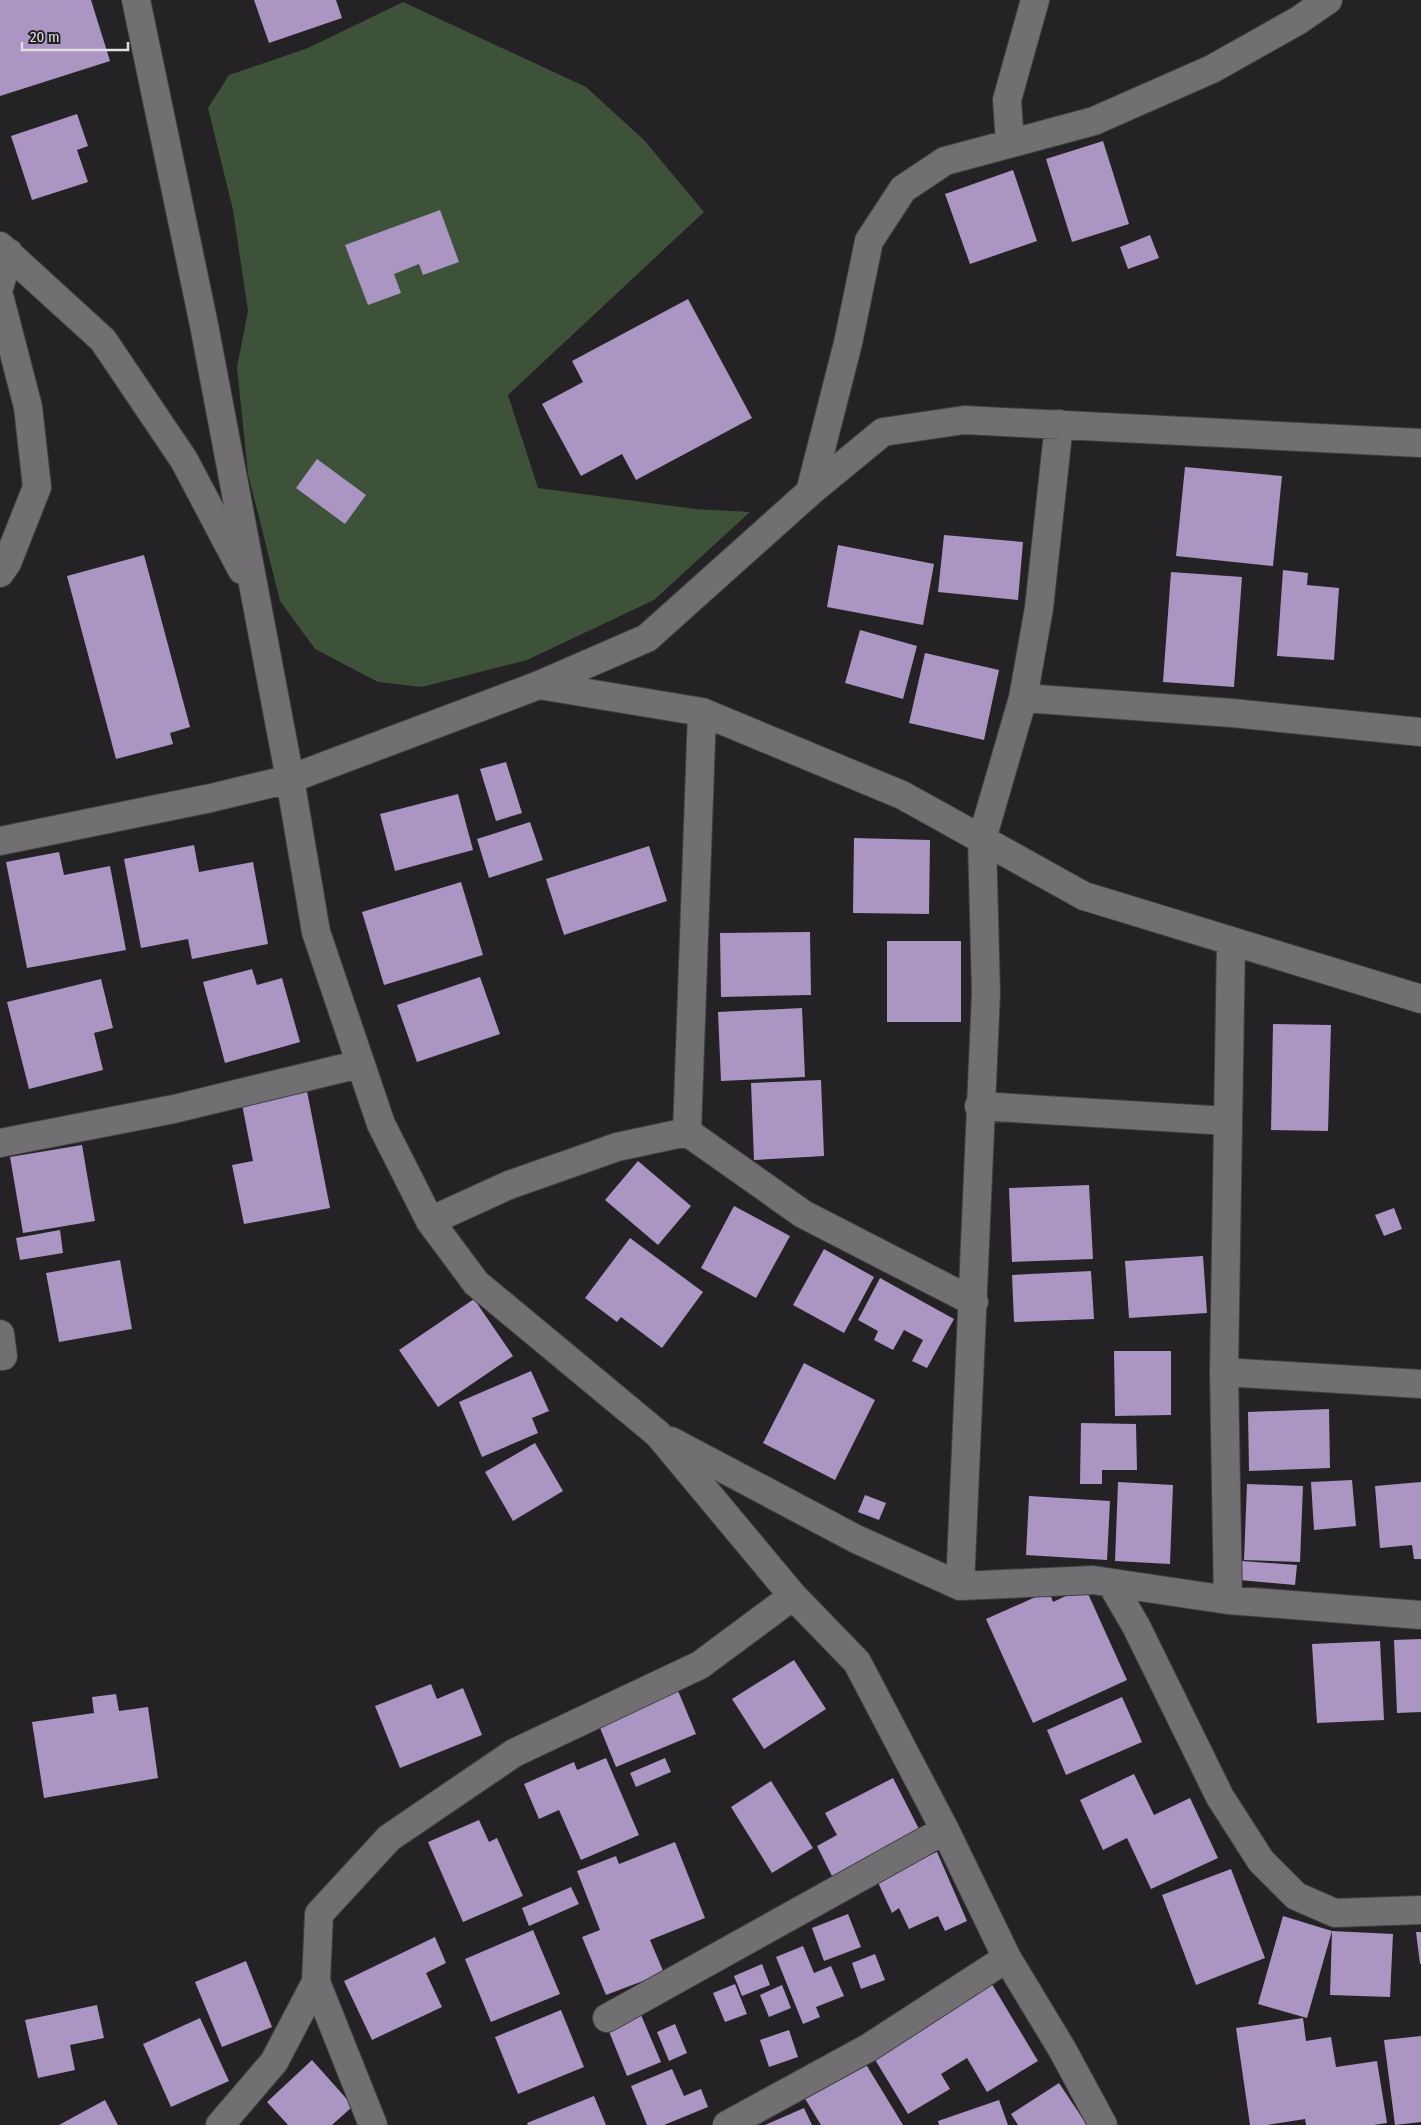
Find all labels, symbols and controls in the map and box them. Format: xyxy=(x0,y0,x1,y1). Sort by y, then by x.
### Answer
scale bar xyxy=(22,20,129,52)
text: 20 m xyxy=(30,28,60,46)

